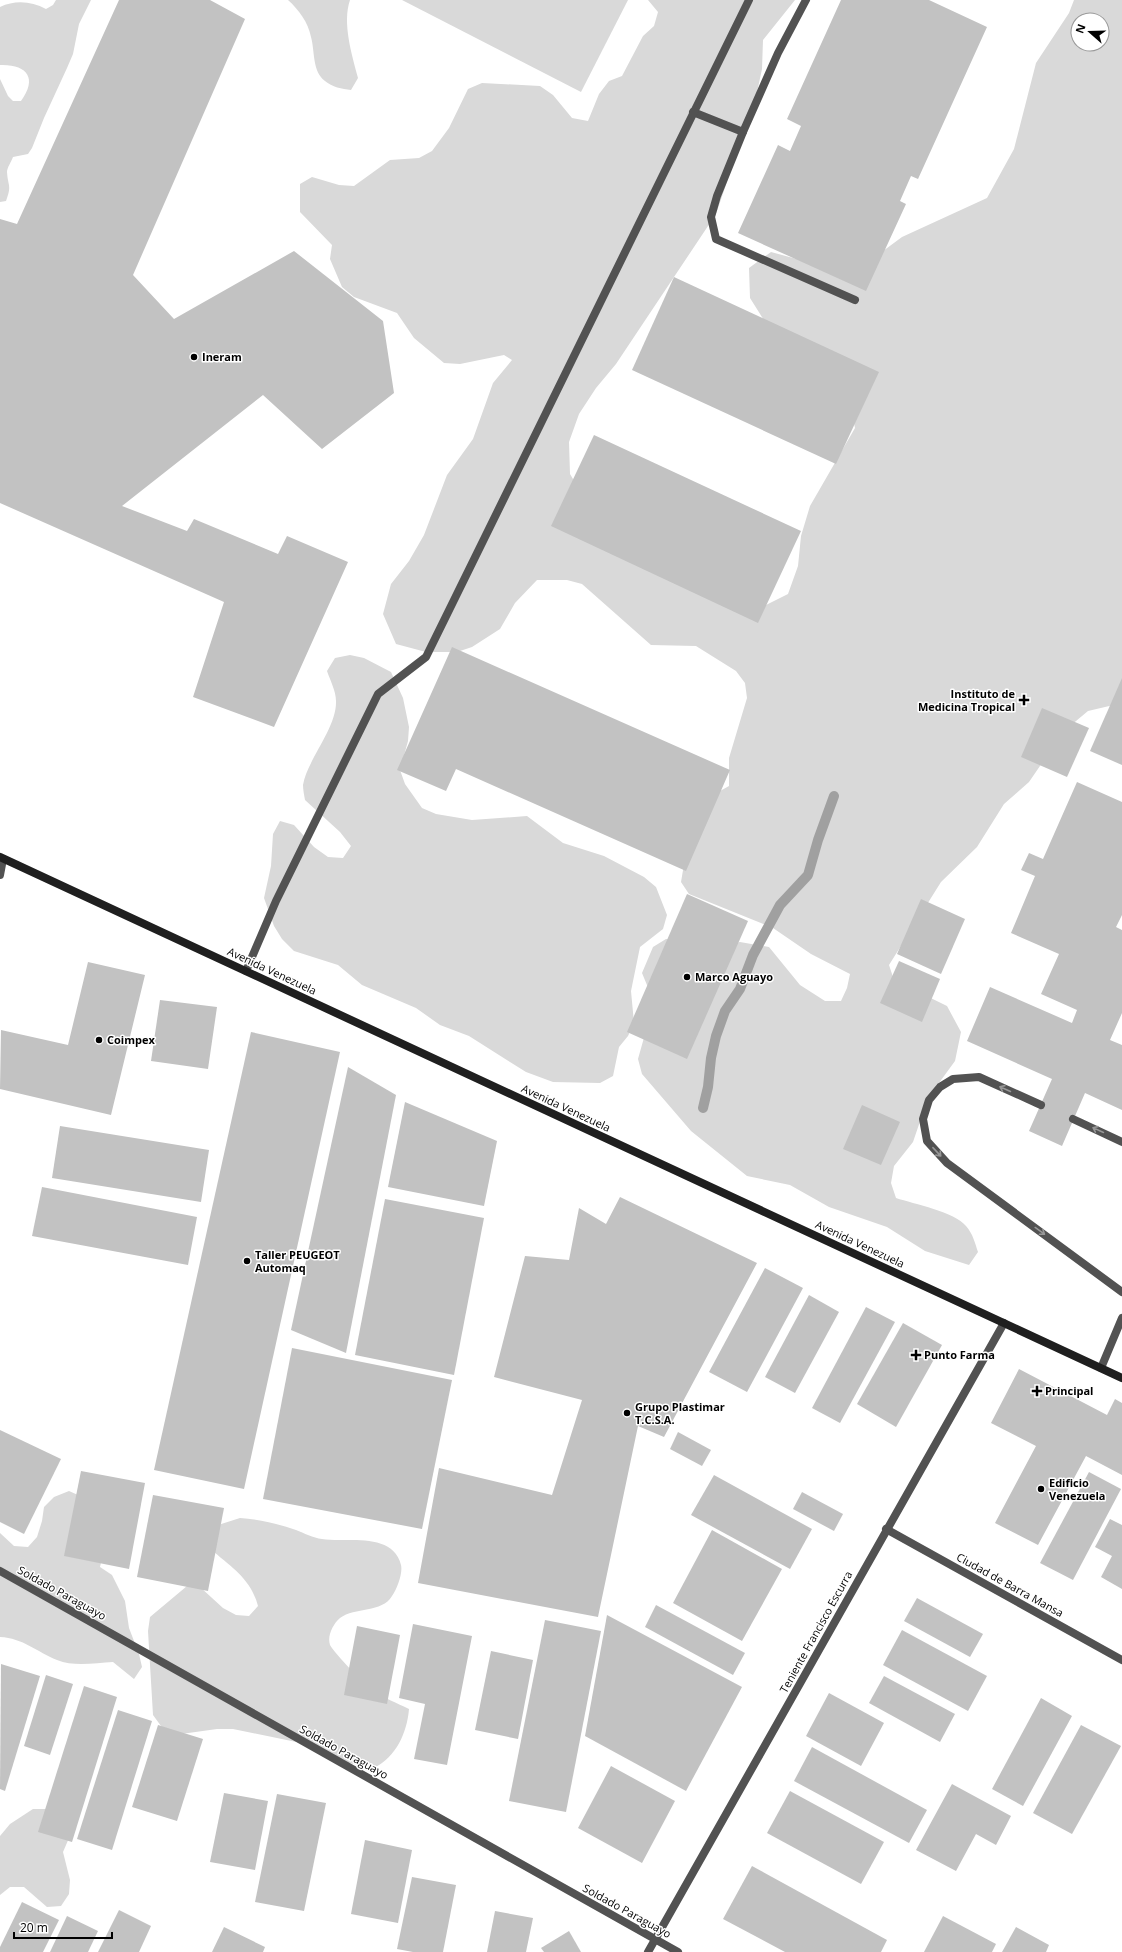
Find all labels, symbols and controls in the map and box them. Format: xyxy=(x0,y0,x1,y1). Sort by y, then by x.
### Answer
north arrow xyxy=(1070,12,1110,52)
text: N xyxy=(1072,22,1089,35)
place label: Ineram xyxy=(202,349,242,364)
marker: Ineram xyxy=(189,352,199,362)
place label: Instituto de Medicina Tropical xyxy=(918,686,1015,714)
marker: Instituto de Medicina Tropical xyxy=(1018,694,1030,706)
street label: Avenida Venezuela xyxy=(225,943,319,998)
place label: Marco Aguayo xyxy=(695,969,773,984)
marker: Marco Aguayo xyxy=(682,972,692,982)
place label: Coimpex xyxy=(107,1032,155,1047)
marker: Coimpex xyxy=(94,1035,104,1045)
street label: Avenida Venezuela xyxy=(519,1080,613,1135)
one-way arrow xyxy=(1000,1085,1012,1092)
one-way arrow xyxy=(1092,1126,1104,1133)
one-way arrow xyxy=(932,1146,941,1156)
street label: Avenida Venezuela xyxy=(813,1216,907,1271)
one-way arrow xyxy=(1034,1227,1045,1235)
place label: Taller PEUGEOT Automaq xyxy=(255,1247,340,1275)
marker: Taller PEUGEOT Automaq xyxy=(242,1256,252,1266)
place label: Punto Farma xyxy=(924,1347,995,1362)
marker: Punto Farma xyxy=(911,1350,921,1360)
place label: Principal xyxy=(1045,1383,1093,1398)
marker: Principal xyxy=(1032,1386,1042,1396)
place label: Grupo Plastimar T.C.S.A. xyxy=(635,1399,725,1427)
marker: Grupo Plastimar T.C.S.A. xyxy=(622,1408,632,1418)
place label: Edificio Venezuela xyxy=(1049,1475,1105,1503)
marker: Edificio Venezuela xyxy=(1036,1484,1046,1494)
street label: Ciudad de Barra Mansa xyxy=(954,1549,1066,1620)
street label: Soldado Paraguayo xyxy=(15,1562,109,1623)
street label: Teniente Francisco Escurra xyxy=(776,1568,855,1695)
street label: Soldado Paraguayo xyxy=(297,1721,391,1782)
street label: Soldado Paraguayo xyxy=(580,1880,674,1941)
scale bar xyxy=(14,1914,112,1940)
text: 20 m xyxy=(20,1919,48,1936)

